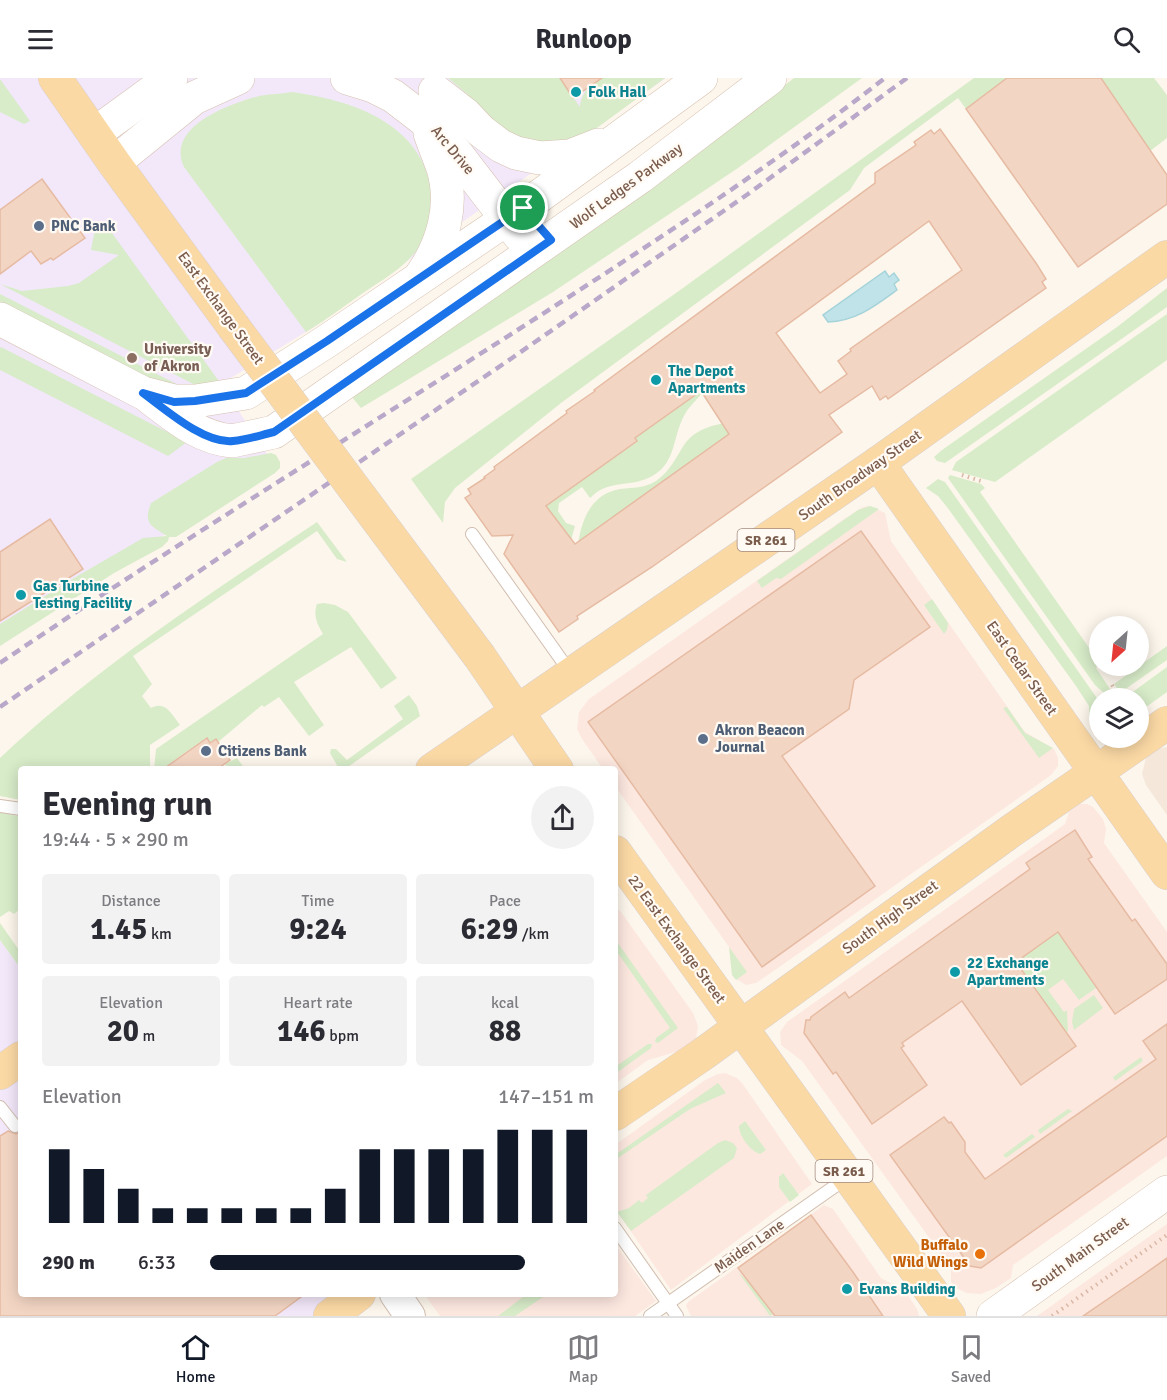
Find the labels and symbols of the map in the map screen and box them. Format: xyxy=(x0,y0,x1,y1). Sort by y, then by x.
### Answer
place label: Folk Hall xyxy=(588,83,647,101)
marker: Folk Hall xyxy=(569,85,583,99)
street label: Arc Drive xyxy=(427,122,479,178)
street label: Wolf Ledges Parkway xyxy=(566,139,686,233)
pin xyxy=(497,182,548,233)
place label: PNC Bank xyxy=(51,217,116,235)
marker: PNC Bank xyxy=(32,219,46,233)
street label: East Exchange Street xyxy=(174,248,268,368)
place label: University of Akron xyxy=(144,340,212,375)
marker: University of Akron xyxy=(125,351,139,365)
place label: The Depot Apartments xyxy=(668,362,746,397)
marker: The Depot Apartments xyxy=(649,373,663,387)
street label: South Broadway Street xyxy=(795,426,925,524)
road number: SR 261 xyxy=(738,529,795,551)
place label: Gas Turbine Testing Facility xyxy=(33,577,133,612)
marker: Gas Turbine Testing Facility xyxy=(14,588,28,602)
north arrow xyxy=(1089,616,1149,676)
street label: East Cedar Street xyxy=(983,617,1061,719)
place label: Akron Beacon Journal xyxy=(715,721,805,756)
marker: Akron Beacon Journal xyxy=(696,732,710,746)
place label: Citizens Bank xyxy=(218,742,307,760)
marker: Citizens Bank xyxy=(199,744,213,758)
street label: 22 East Exchange Street xyxy=(624,871,730,1007)
street label: South High Street xyxy=(839,876,941,958)
place label: 22 Exchange Apartments xyxy=(967,954,1049,989)
marker: 22 Exchange Apartments xyxy=(948,965,962,979)
road number: SR 261 xyxy=(816,1160,872,1182)
street label: South Main Street xyxy=(1028,1213,1132,1295)
street label: Maiden Lane xyxy=(710,1215,788,1277)
place label: Buffalo Wild Wings xyxy=(893,1236,968,1271)
marker: Buffalo Wild Wings xyxy=(973,1247,987,1261)
place label: Evans Building xyxy=(859,1280,956,1298)
marker: Evans Building xyxy=(840,1282,854,1296)

